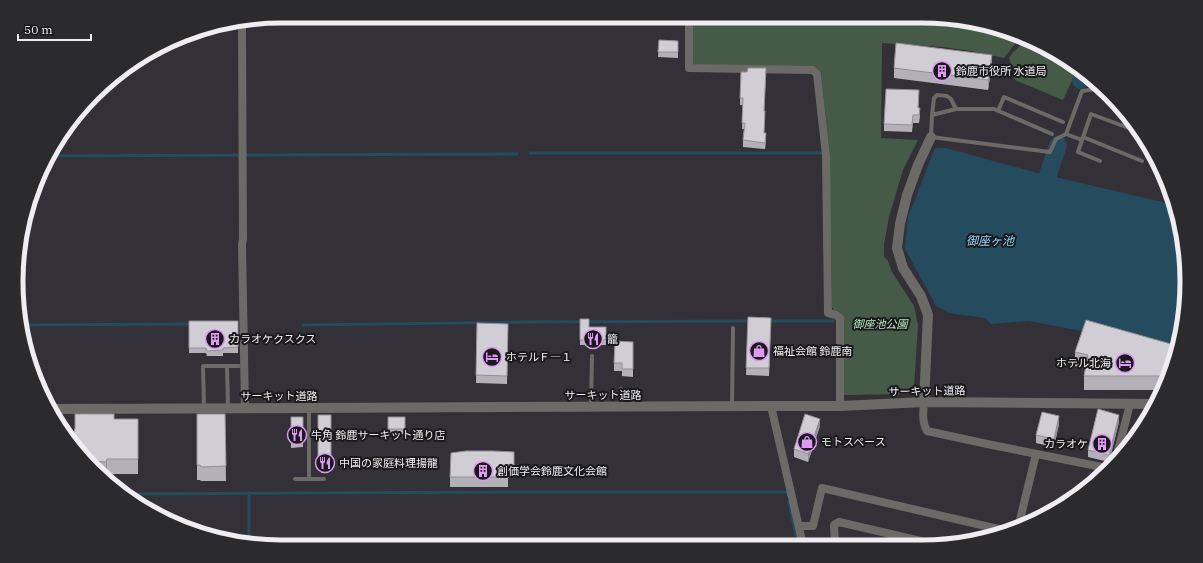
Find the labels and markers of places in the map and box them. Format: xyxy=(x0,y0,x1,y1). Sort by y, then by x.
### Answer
building icon: 鈴鹿市役所 水道局 xyxy=(931,60,953,82)
place label: 鈴鹿市役所 水道局 xyxy=(956,64,1047,78)
building icon: カラオケクスクス xyxy=(204,328,226,350)
restaurant icon: 籠 xyxy=(582,328,604,350)
place label: カラオケクスクス xyxy=(229,332,316,346)
place label: 籠 xyxy=(607,332,618,346)
shop icon: 福祉会館 鈴鹿南 xyxy=(748,340,770,362)
place label: 福祉会館 鈴鹿南 xyxy=(773,344,853,358)
hotel icon: ホテルＦ―１ xyxy=(481,346,503,368)
place label: ホテルＦ―１ xyxy=(506,350,572,364)
hotel icon: ホテル北海 xyxy=(1114,352,1136,374)
place label: ホテル北海 xyxy=(1056,356,1111,370)
restaurant icon: 牛角 鈴鹿サーキット通り店 xyxy=(286,424,308,446)
place label: 牛角 鈴鹿サーキット通り店 xyxy=(311,428,446,442)
shop icon: モトスペース xyxy=(796,431,818,453)
building icon: カラオケ xyxy=(1091,433,1113,455)
place label: モトスペース xyxy=(821,435,886,449)
place label: カラオケ xyxy=(1044,437,1088,451)
restaurant icon: 中国の家庭料理揚龍 xyxy=(314,452,336,474)
place label: 中国の家庭料理揚龍 xyxy=(339,456,438,470)
building icon: 創価学会鈴鹿文化会館 xyxy=(472,460,494,482)
place label: 創価学会鈴鹿文化会館 xyxy=(497,464,607,478)

